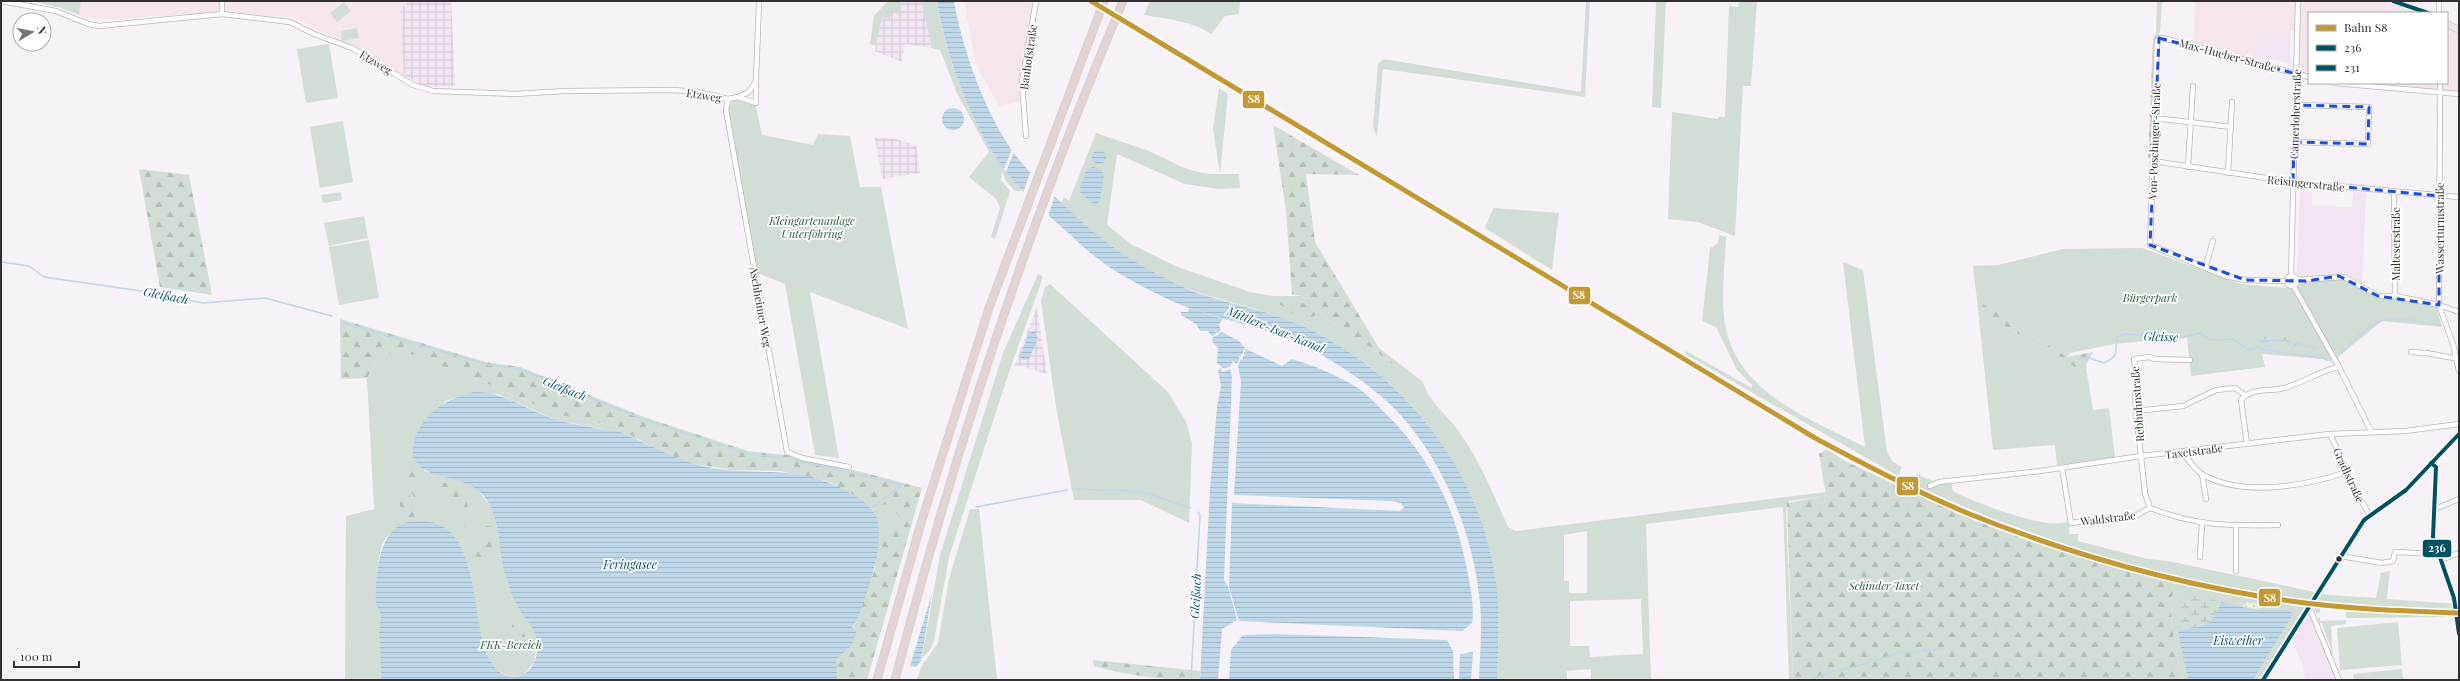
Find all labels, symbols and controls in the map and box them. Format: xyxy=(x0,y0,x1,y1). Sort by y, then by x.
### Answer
north arrow xyxy=(12,12,52,52)
legend xyxy=(2308,12,2448,84)
text: Bahn S8 xyxy=(2344,19,2387,35)
street label: Bauhofstraße xyxy=(1016,23,1040,91)
text: N xyxy=(34,25,50,35)
street label: Max-Hueber-Straße xyxy=(2178,35,2279,75)
text: 236 xyxy=(2344,39,2361,55)
street label: Etzweg xyxy=(357,46,395,78)
text: 231 xyxy=(2344,59,2360,75)
street label: Camerloherstraße xyxy=(2286,68,2304,159)
street label: Von-Poschinger-Straße xyxy=(2144,82,2164,200)
street label: Etzweg xyxy=(685,85,723,105)
line badge: S8 xyxy=(1242,90,1265,109)
text: S8 xyxy=(1248,91,1260,106)
street label: Reisingerstraße xyxy=(2266,171,2346,195)
street label: Wasserturmstraße xyxy=(2432,182,2447,275)
street label: Malteserstraße xyxy=(2388,206,2403,281)
park label: Kleingartenanlage Unterföhring xyxy=(768,213,855,241)
street label: Aschheimer Weg xyxy=(746,264,776,349)
water label: Gleißach xyxy=(142,283,190,307)
line badge: S8 xyxy=(1568,286,1591,305)
text: S8 xyxy=(1573,287,1585,302)
park label: Bürgerpark xyxy=(2122,290,2178,305)
water label: Mittlere-Isar-Kanal xyxy=(1224,302,1327,356)
water label: Gleisse xyxy=(2143,327,2179,345)
street label: Rebhuhnstraße xyxy=(2127,365,2147,442)
water label: Gleißach xyxy=(541,372,589,404)
street label: Taxetstraße xyxy=(2164,440,2224,462)
street label: Gradlstraße xyxy=(2330,445,2368,505)
line badge: S8 xyxy=(1896,476,1919,496)
text: S8 xyxy=(1902,478,1914,493)
street label: Waldstraße xyxy=(2079,507,2137,529)
line badge: 236 xyxy=(2422,539,2452,558)
text: 236 xyxy=(2428,540,2446,555)
unlabelled marker xyxy=(2334,554,2344,564)
water label: Feringasee xyxy=(602,556,657,572)
water label: Gleißach xyxy=(1186,573,1204,619)
park label: Schinder Taxet xyxy=(1848,578,1921,593)
line badge: S8 xyxy=(2258,588,2281,607)
text: S8 xyxy=(2264,590,2276,605)
water label: Eisweiher xyxy=(2212,632,2264,648)
park label: FKK-Bereich xyxy=(479,637,542,652)
scale bar xyxy=(14,643,79,669)
text: 100 m xyxy=(20,648,53,664)

